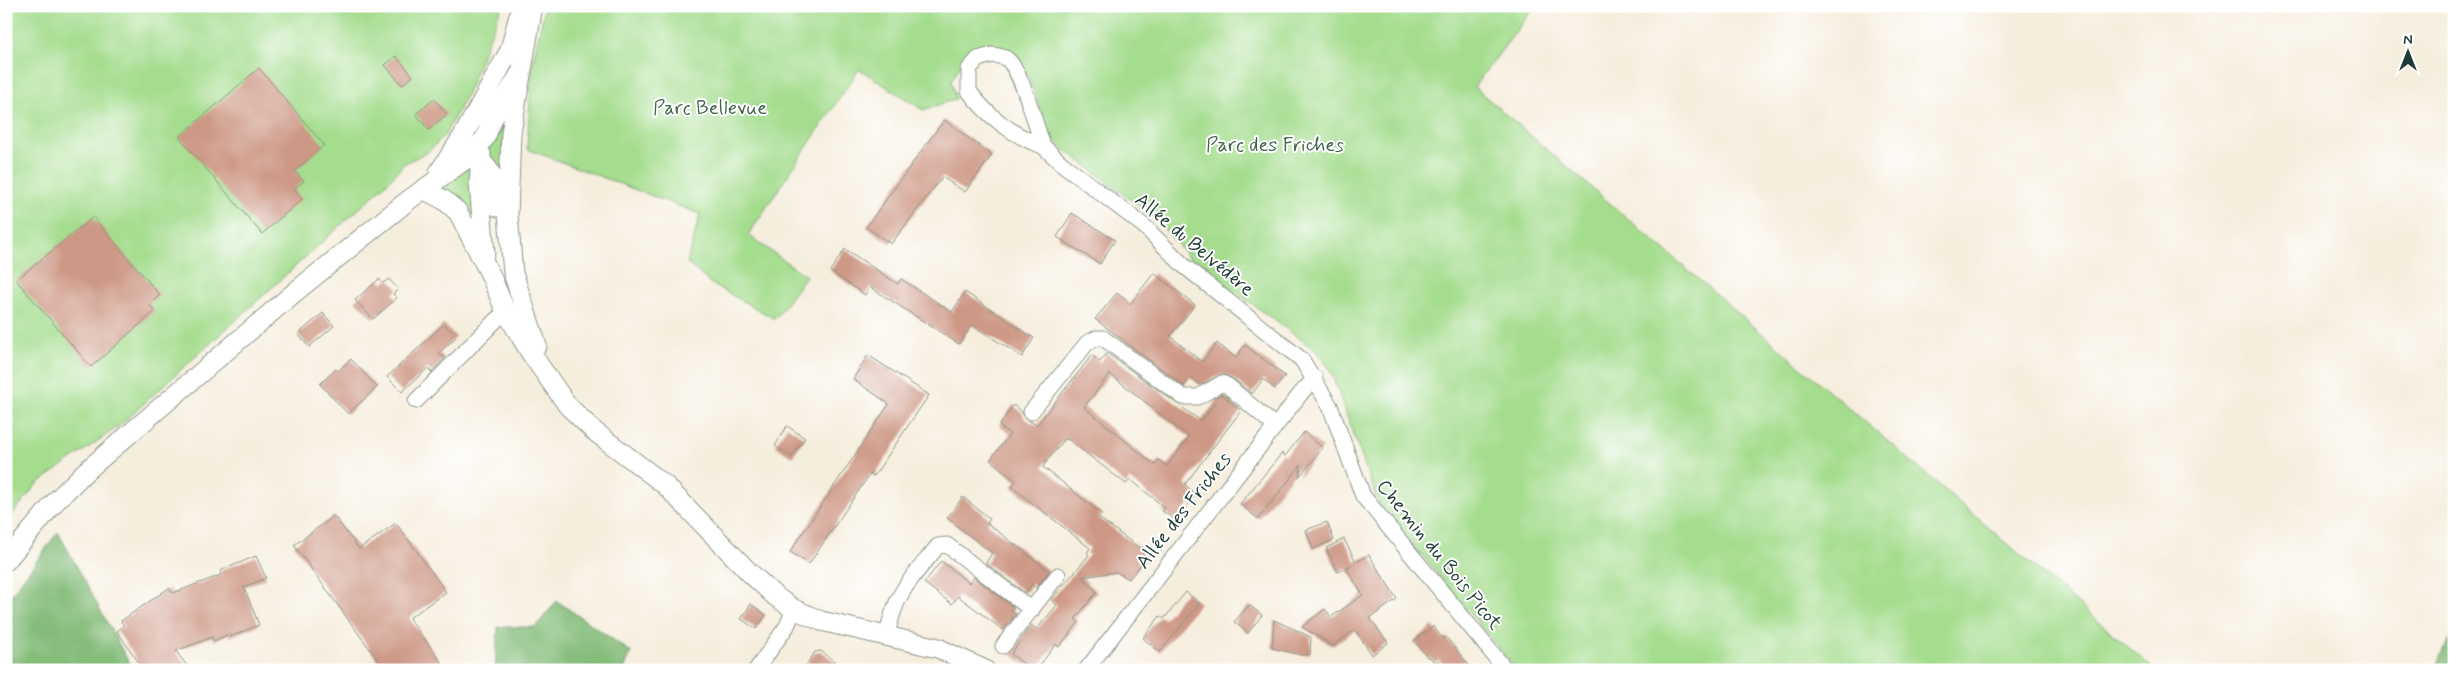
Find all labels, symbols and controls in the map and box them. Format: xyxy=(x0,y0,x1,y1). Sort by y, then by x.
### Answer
north arrow xyxy=(2382,28,2432,78)
text: N xyxy=(2403,31,2413,49)
park label: Parc Bellevue xyxy=(653,95,767,122)
park label: Parc des Friches xyxy=(1206,132,1344,159)
street label: Allée du Belvédère xyxy=(1129,187,1260,303)
street label: Allée des Friches xyxy=(1130,447,1238,575)
street label: Chemin du Bois Picot xyxy=(1370,474,1508,636)

